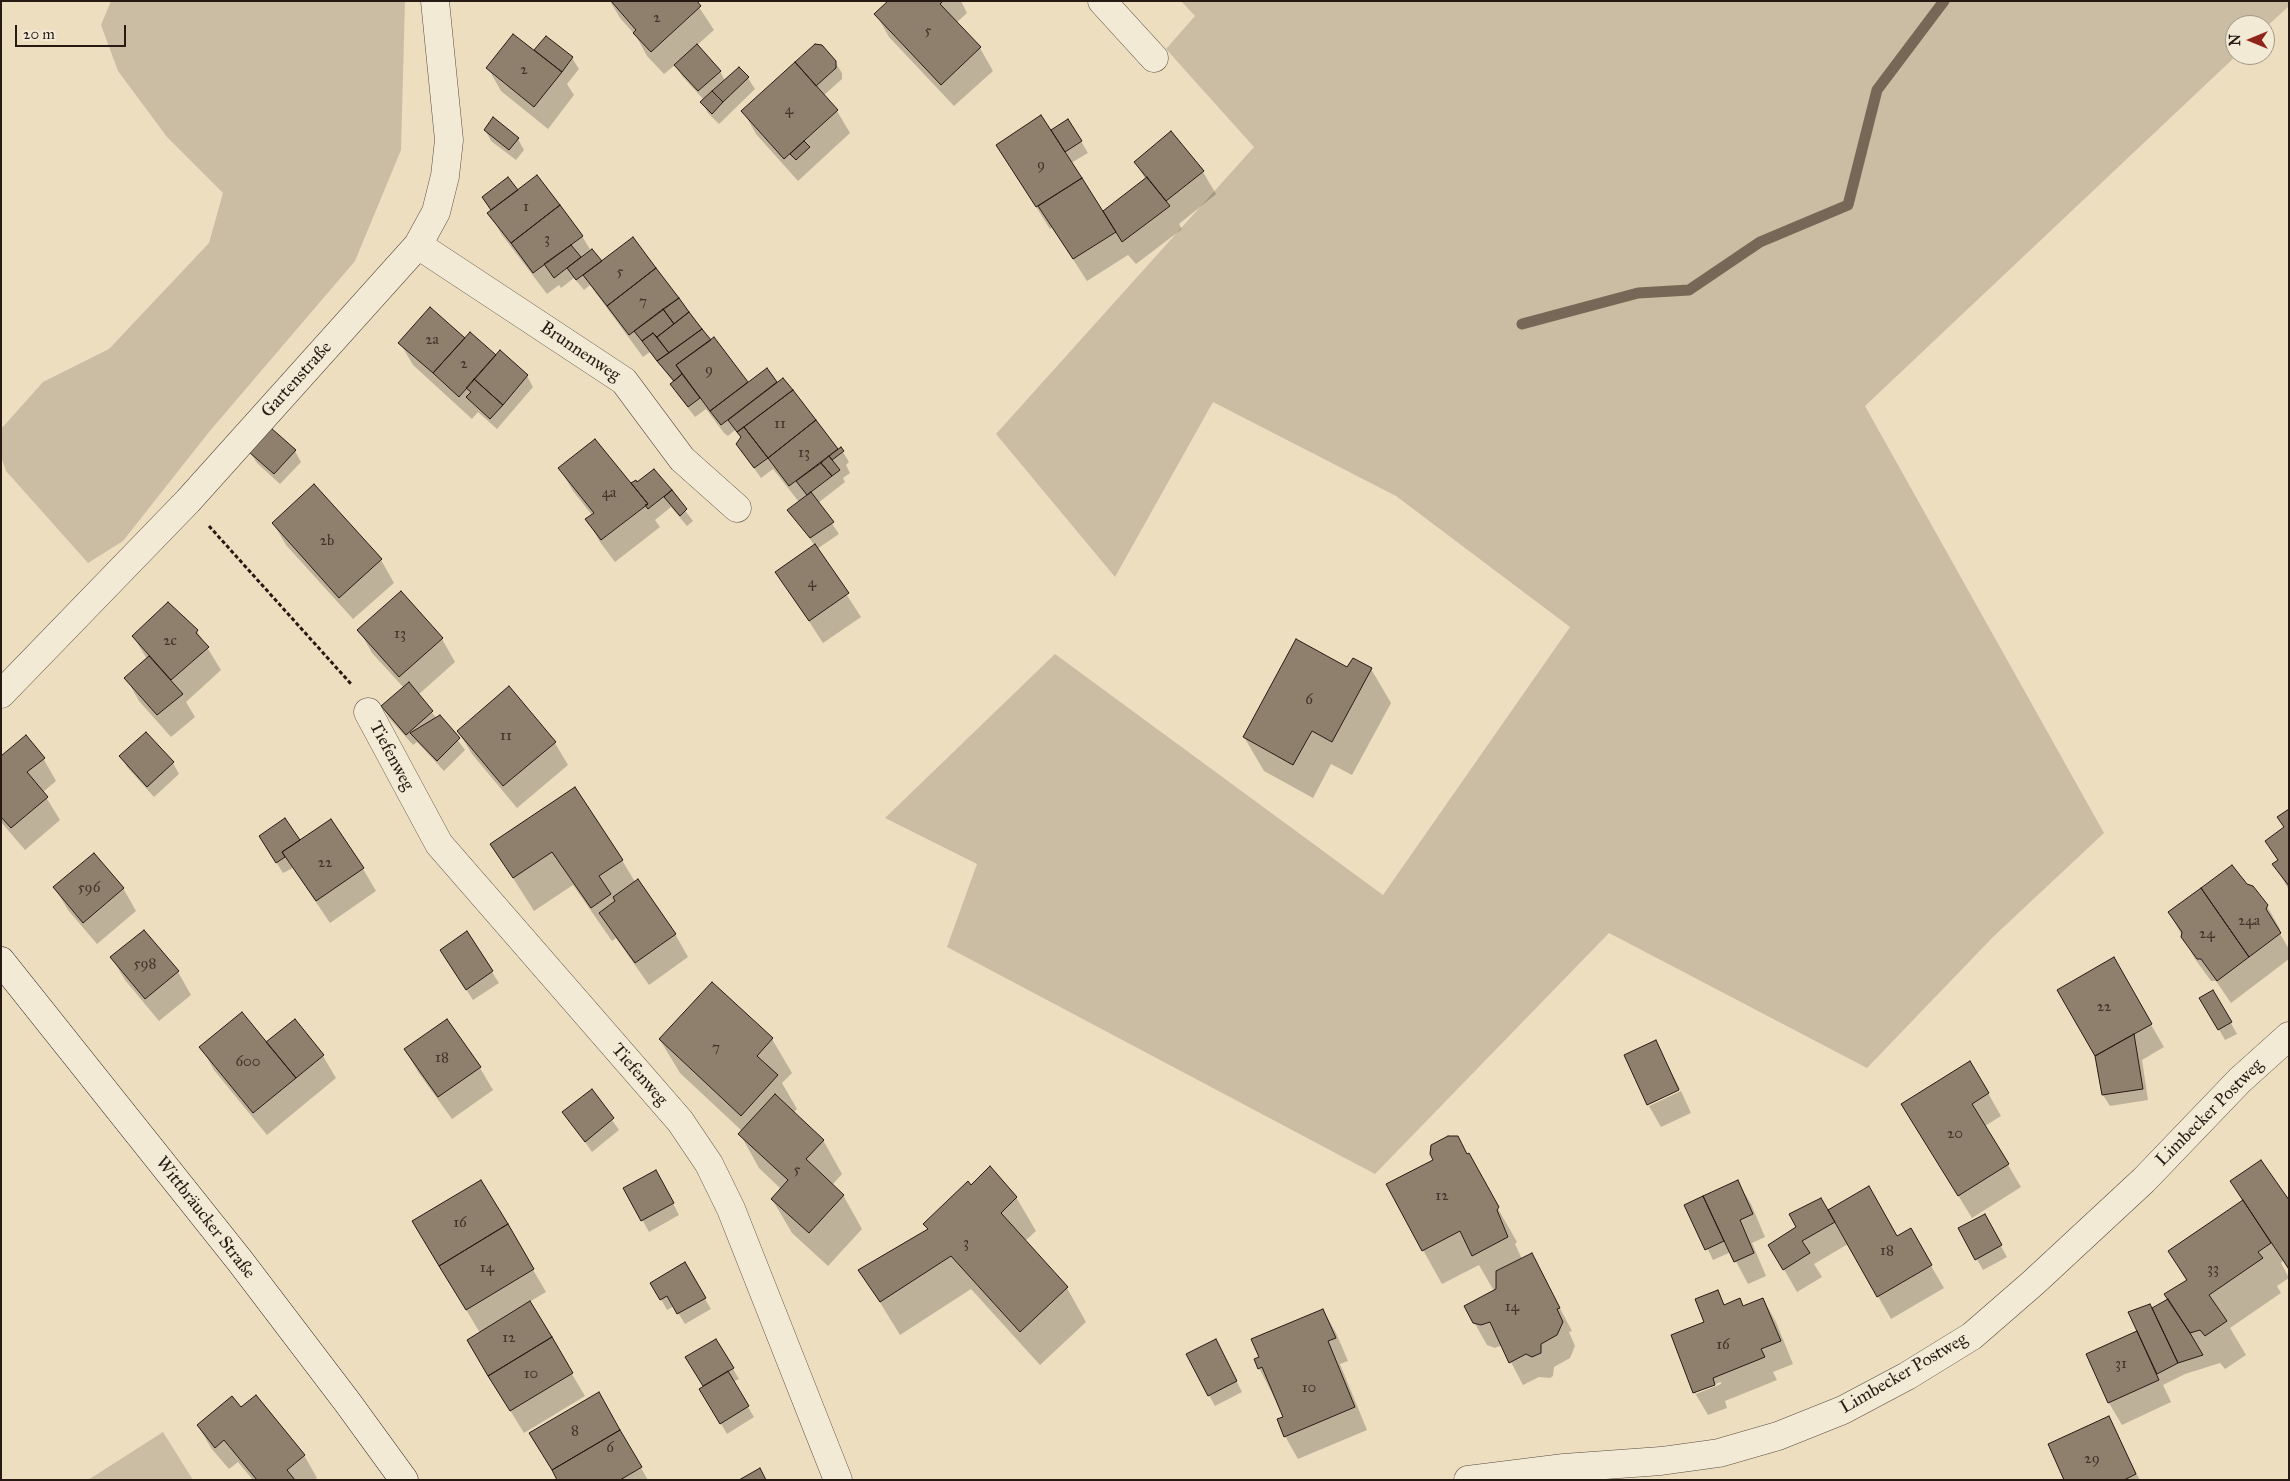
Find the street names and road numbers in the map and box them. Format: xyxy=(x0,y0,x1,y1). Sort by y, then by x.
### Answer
street label: Brunnenweg xyxy=(536,317,624,387)
street label: Gartenstraße xyxy=(257,337,337,423)
street label: Tiefenweg xyxy=(364,718,418,794)
street label: Tiefenweg xyxy=(606,1040,672,1110)
street label: Limbecker Postweg xyxy=(2152,1055,2268,1171)
street label: Wittbräucker Straße xyxy=(151,1153,259,1283)
street label: Limbecker Postweg xyxy=(1837,1329,1971,1419)

